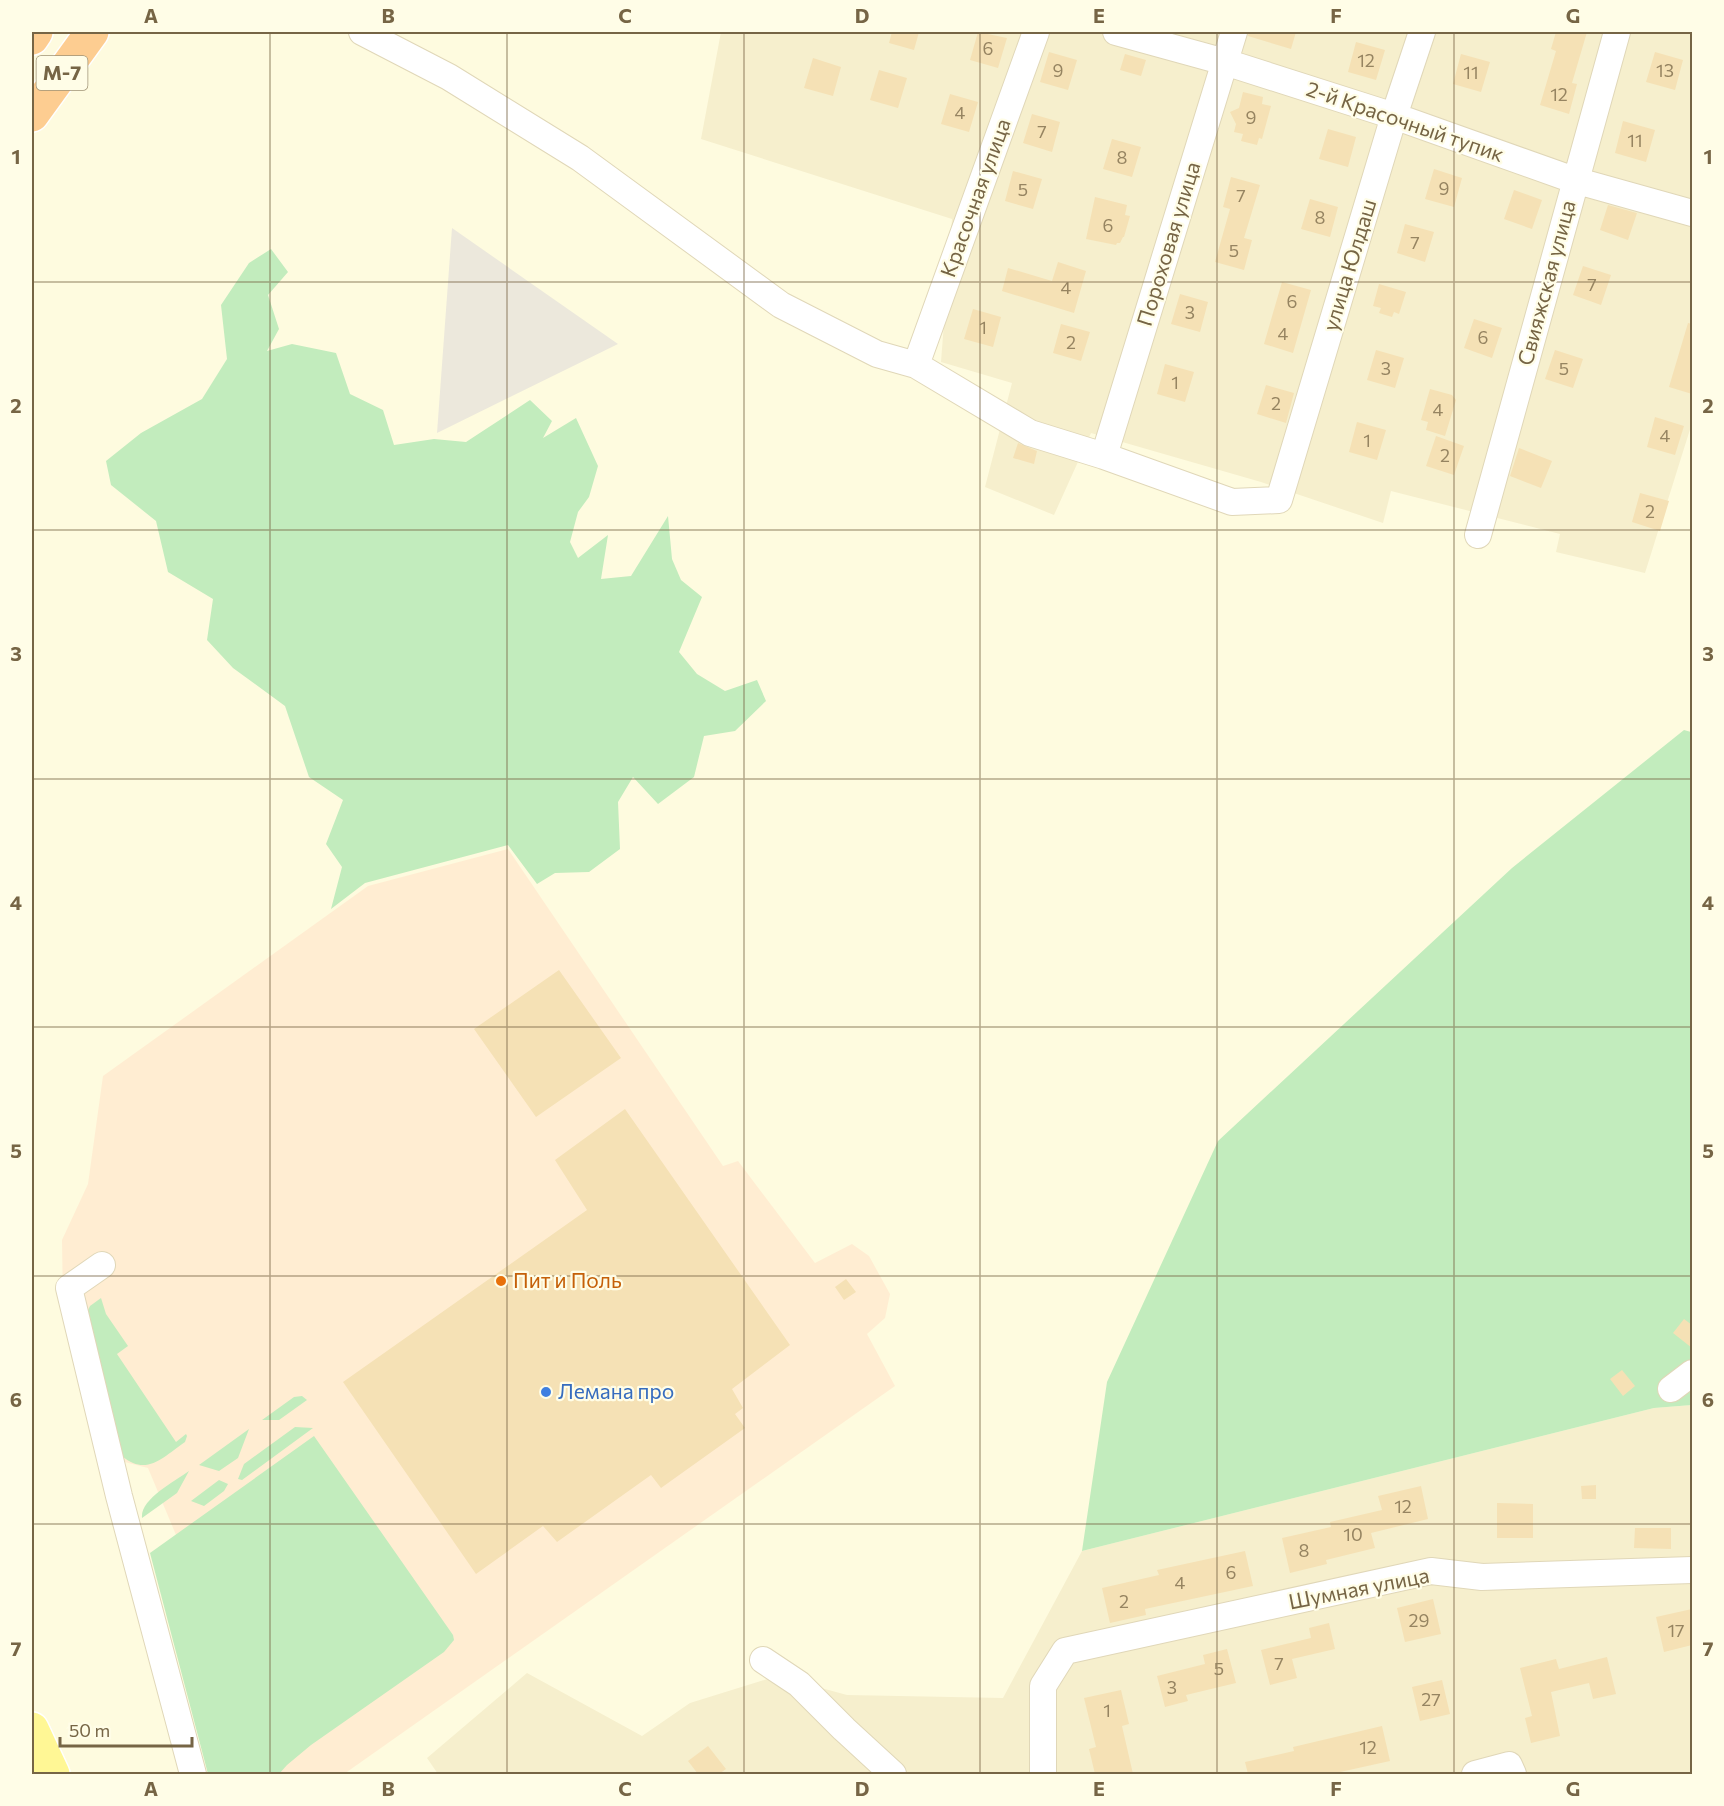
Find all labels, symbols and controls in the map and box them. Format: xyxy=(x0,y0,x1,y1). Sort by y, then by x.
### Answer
text: A xyxy=(144,3,158,27)
text: B xyxy=(381,3,395,27)
text: C xyxy=(618,3,632,27)
text: D xyxy=(855,3,869,27)
text: E xyxy=(1093,3,1105,27)
text: F xyxy=(1330,3,1342,27)
text: G xyxy=(1566,3,1580,27)
house number: 6 xyxy=(983,37,993,59)
house number: 12 xyxy=(1357,49,1375,71)
road number: М-7 xyxy=(36,56,88,90)
house number: 9 xyxy=(1053,59,1063,81)
house number: 13 xyxy=(1656,59,1674,81)
house number: 11 xyxy=(1463,61,1479,83)
street label: 2-й Красочный тупик xyxy=(1303,75,1508,166)
house number: 12 xyxy=(1550,83,1568,105)
house number: 4 xyxy=(955,101,966,123)
house number: 9 xyxy=(1246,106,1256,128)
street label: Красочная улица xyxy=(934,115,1015,280)
house number: 7 xyxy=(1037,120,1047,142)
house number: 11 xyxy=(1627,129,1643,151)
text: 1 xyxy=(11,144,21,168)
text: 1 xyxy=(1703,144,1713,168)
house number: 8 xyxy=(1117,146,1128,168)
street label: Пороховая улица xyxy=(1131,158,1204,329)
house number: 9 xyxy=(1439,177,1449,199)
house number: 5 xyxy=(1018,178,1028,200)
house number: 7 xyxy=(1236,184,1246,206)
street label: улица Юлдаш xyxy=(1317,196,1380,334)
street label: Свияжская улица xyxy=(1512,197,1580,368)
house number: 8 xyxy=(1315,206,1326,228)
house number: 6 xyxy=(1103,214,1113,236)
house number: 7 xyxy=(1410,231,1420,253)
house number: 5 xyxy=(1229,239,1239,261)
house number: 7 xyxy=(1587,273,1597,295)
house number: 4 xyxy=(1061,276,1072,298)
house number: 6 xyxy=(1287,290,1297,312)
house number: 3 xyxy=(1185,301,1195,323)
house number: 1 xyxy=(979,316,987,338)
house number: 4 xyxy=(1278,322,1289,344)
house number: 6 xyxy=(1478,326,1488,348)
house number: 2 xyxy=(1066,331,1076,353)
house number: 3 xyxy=(1381,357,1391,379)
house number: 5 xyxy=(1559,357,1569,379)
house number: 1 xyxy=(1171,371,1179,393)
house number: 2 xyxy=(1271,392,1281,414)
text: 2 xyxy=(10,393,22,417)
text: 2 xyxy=(1702,393,1714,417)
house number: 4 xyxy=(1433,398,1444,420)
house number: 4 xyxy=(1660,424,1671,446)
house number: 1 xyxy=(1363,429,1371,451)
house number: 2 xyxy=(1440,444,1450,466)
house number: 2 xyxy=(1645,500,1655,522)
text: 3 xyxy=(10,641,22,665)
text: 3 xyxy=(1702,641,1714,665)
text: 4 xyxy=(10,890,22,914)
text: 4 xyxy=(1702,890,1714,914)
text: 5 xyxy=(10,1138,22,1162)
text: 5 xyxy=(1702,1138,1714,1162)
place label: Пит и Поль xyxy=(513,1267,622,1292)
marker: Пит и Поль xyxy=(494,1274,508,1288)
place label: Лемана про xyxy=(558,1378,674,1403)
marker: Лемана про xyxy=(539,1385,553,1399)
text: 6 xyxy=(10,1387,22,1411)
text: 6 xyxy=(1702,1387,1714,1411)
house number: 12 xyxy=(1394,1495,1412,1517)
house number: 10 xyxy=(1343,1523,1363,1545)
house number: 8 xyxy=(1299,1539,1310,1561)
house number: 6 xyxy=(1226,1561,1236,1583)
street label: Шумная улица xyxy=(1286,1562,1431,1613)
house number: 4 xyxy=(1175,1571,1186,1593)
house number: 2 xyxy=(1119,1590,1129,1612)
house number: 29 xyxy=(1409,1609,1429,1631)
house number: 17 xyxy=(1667,1619,1685,1641)
text: 7 xyxy=(11,1636,22,1660)
text: 7 xyxy=(1703,1636,1714,1660)
house number: 7 xyxy=(1274,1652,1284,1674)
house number: 5 xyxy=(1214,1657,1224,1679)
house number: 3 xyxy=(1167,1676,1177,1698)
house number: 27 xyxy=(1421,1688,1441,1710)
house number: 1 xyxy=(1103,1699,1111,1721)
scale bar xyxy=(60,1710,192,1748)
text: 50 m xyxy=(69,1719,110,1741)
house number: 12 xyxy=(1359,1736,1377,1758)
text: A xyxy=(144,1776,158,1800)
text: B xyxy=(381,1776,395,1800)
text: C xyxy=(618,1776,632,1800)
text: D xyxy=(855,1776,869,1800)
text: E xyxy=(1093,1776,1105,1800)
text: F xyxy=(1330,1776,1342,1800)
text: G xyxy=(1566,1776,1580,1800)

